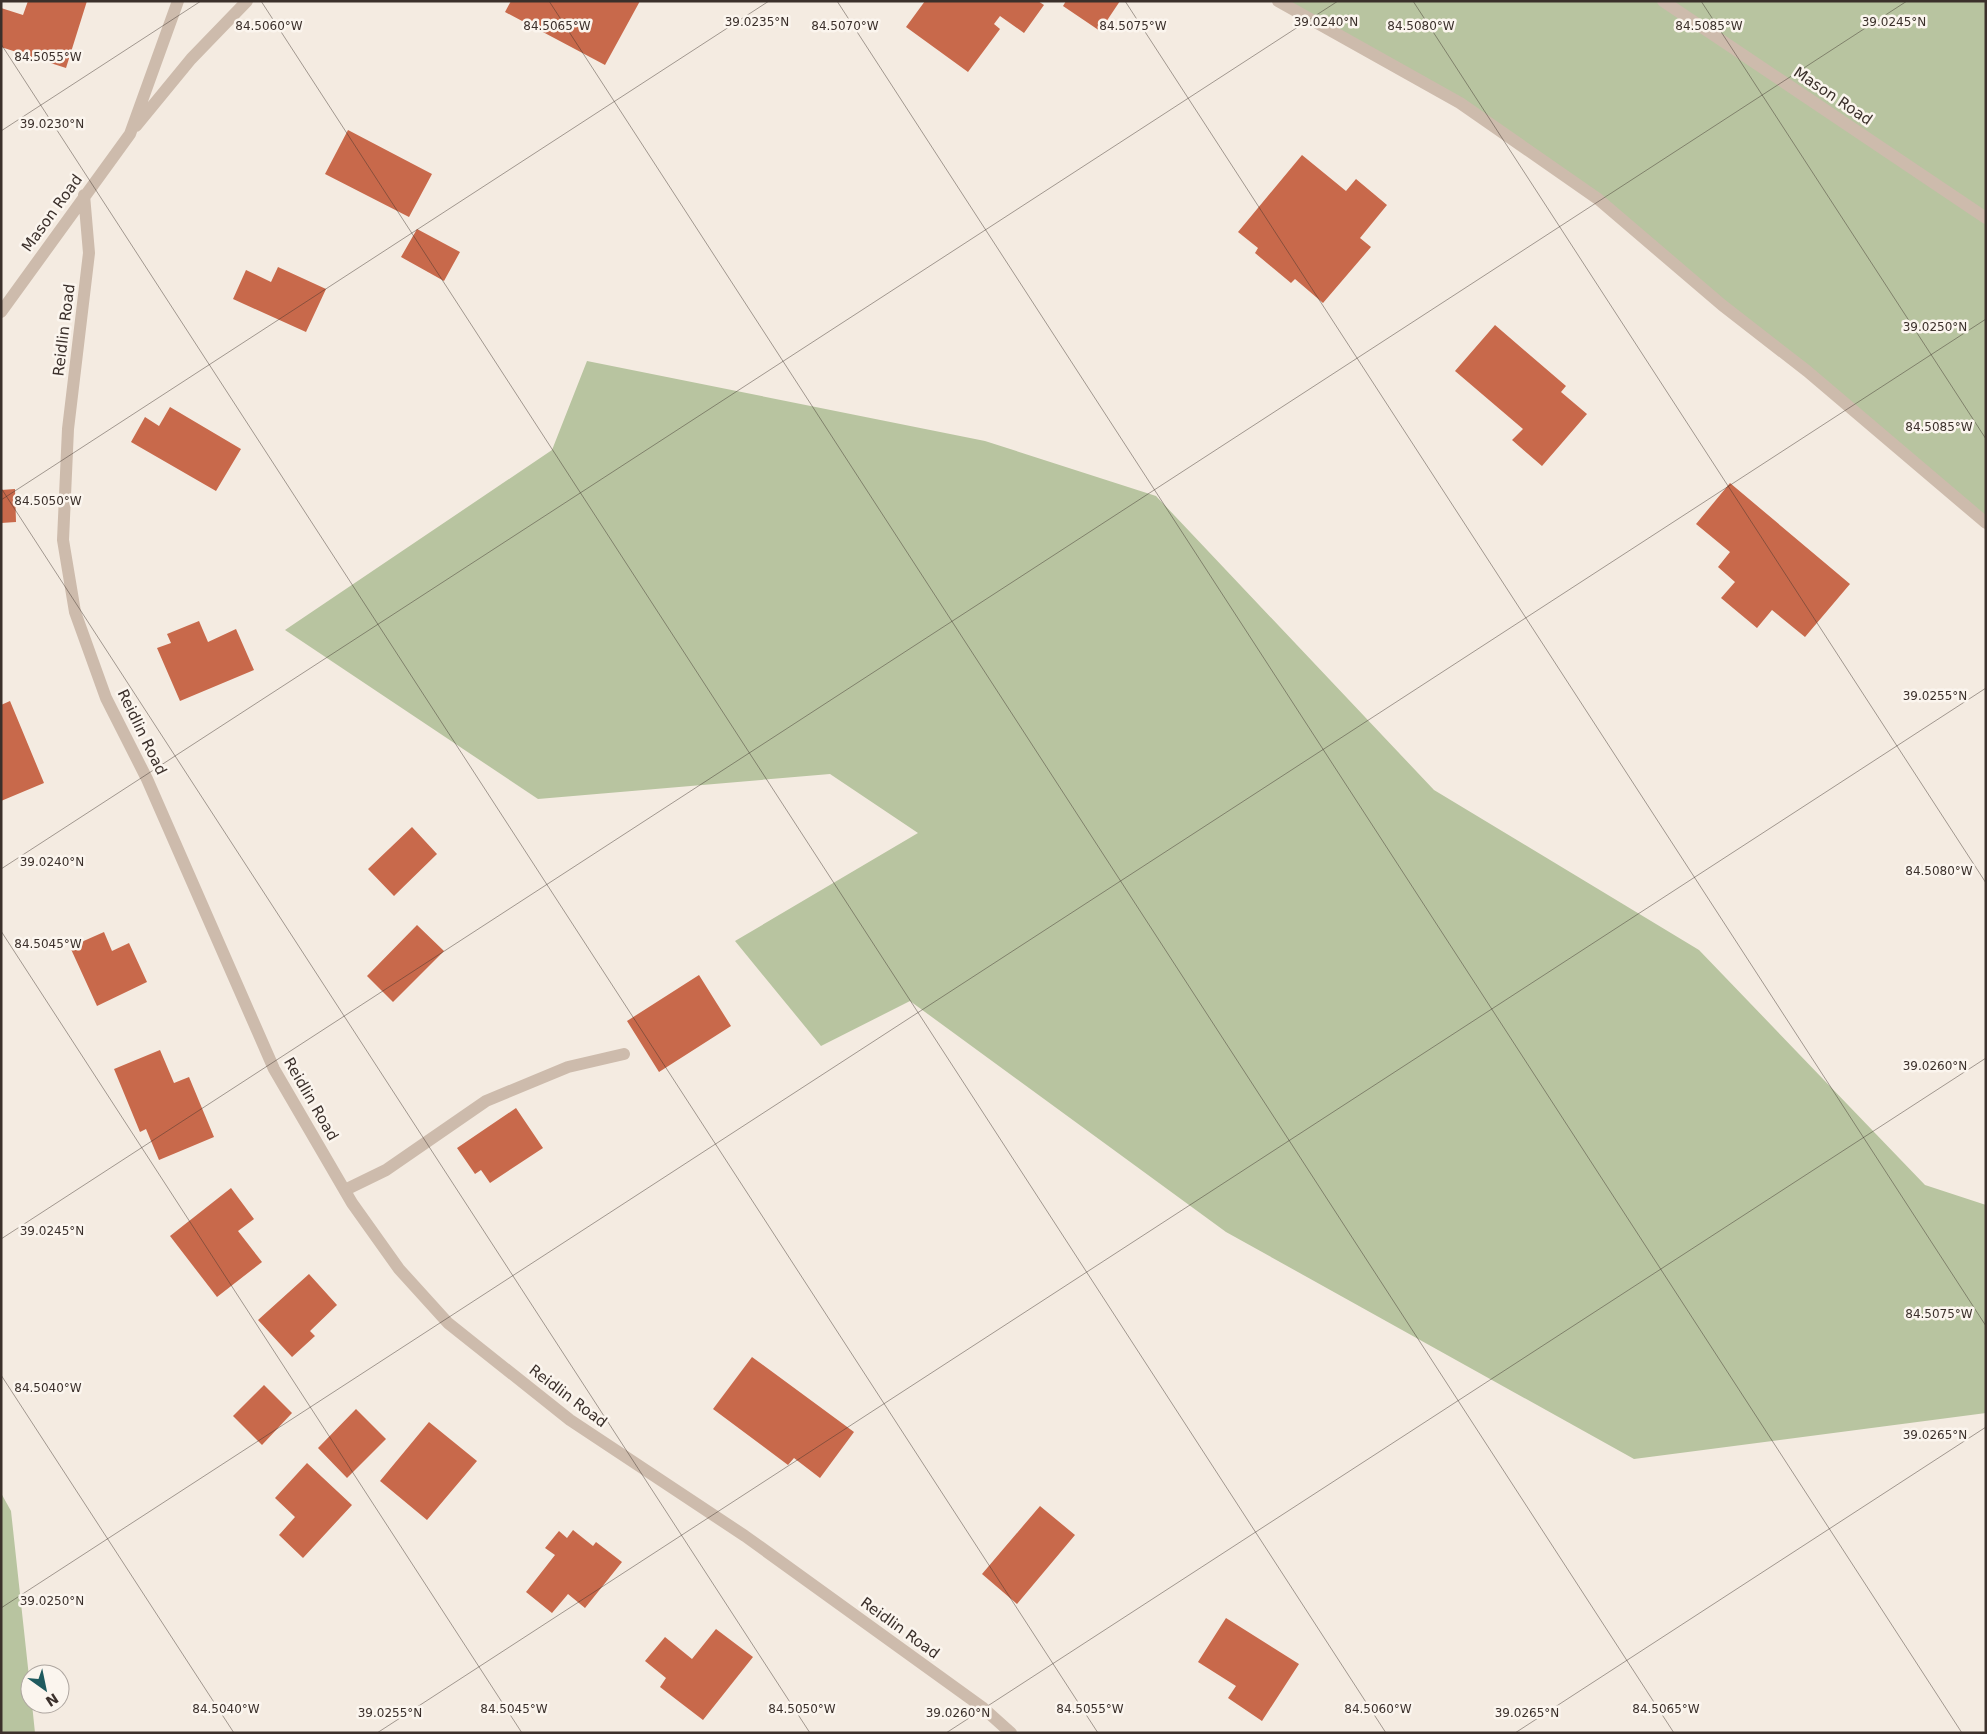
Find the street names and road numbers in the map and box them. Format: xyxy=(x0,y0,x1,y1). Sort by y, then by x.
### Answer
street label: Mason Road xyxy=(1790,63,1876,129)
street label: Mason Road xyxy=(18,171,86,255)
street label: Reidlin Road xyxy=(49,283,79,377)
street label: Reidlin Road xyxy=(114,686,170,778)
street label: Reidlin Road xyxy=(280,1054,342,1144)
street label: Reidlin Road xyxy=(525,1361,611,1431)
street label: Reidlin Road xyxy=(857,1593,943,1663)

